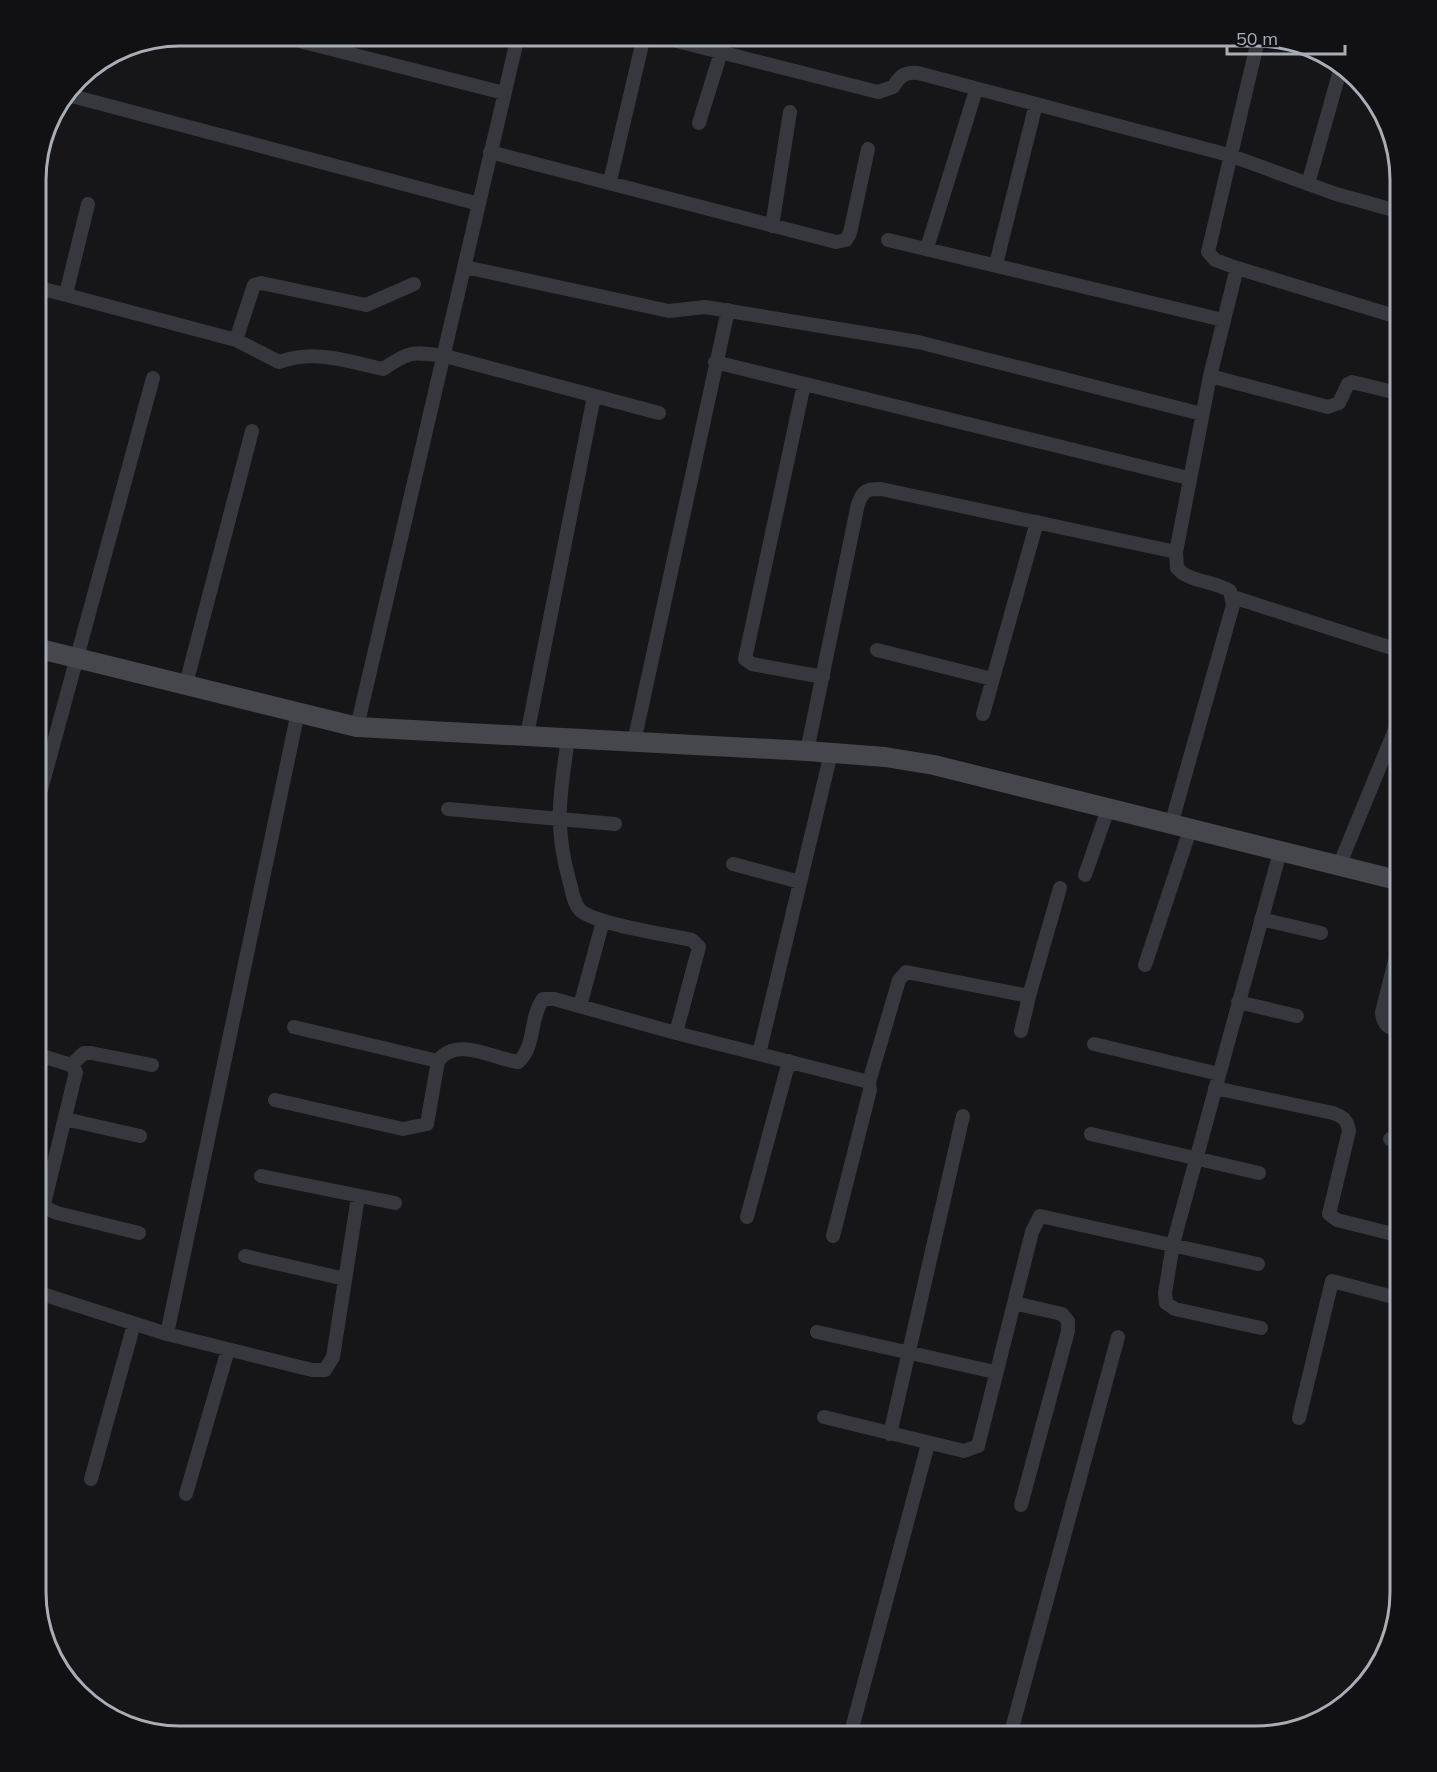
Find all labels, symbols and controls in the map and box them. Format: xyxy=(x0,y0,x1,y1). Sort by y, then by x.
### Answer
scale bar xyxy=(1227,18,1346,56)
text: 50 m xyxy=(1236,27,1278,50)

